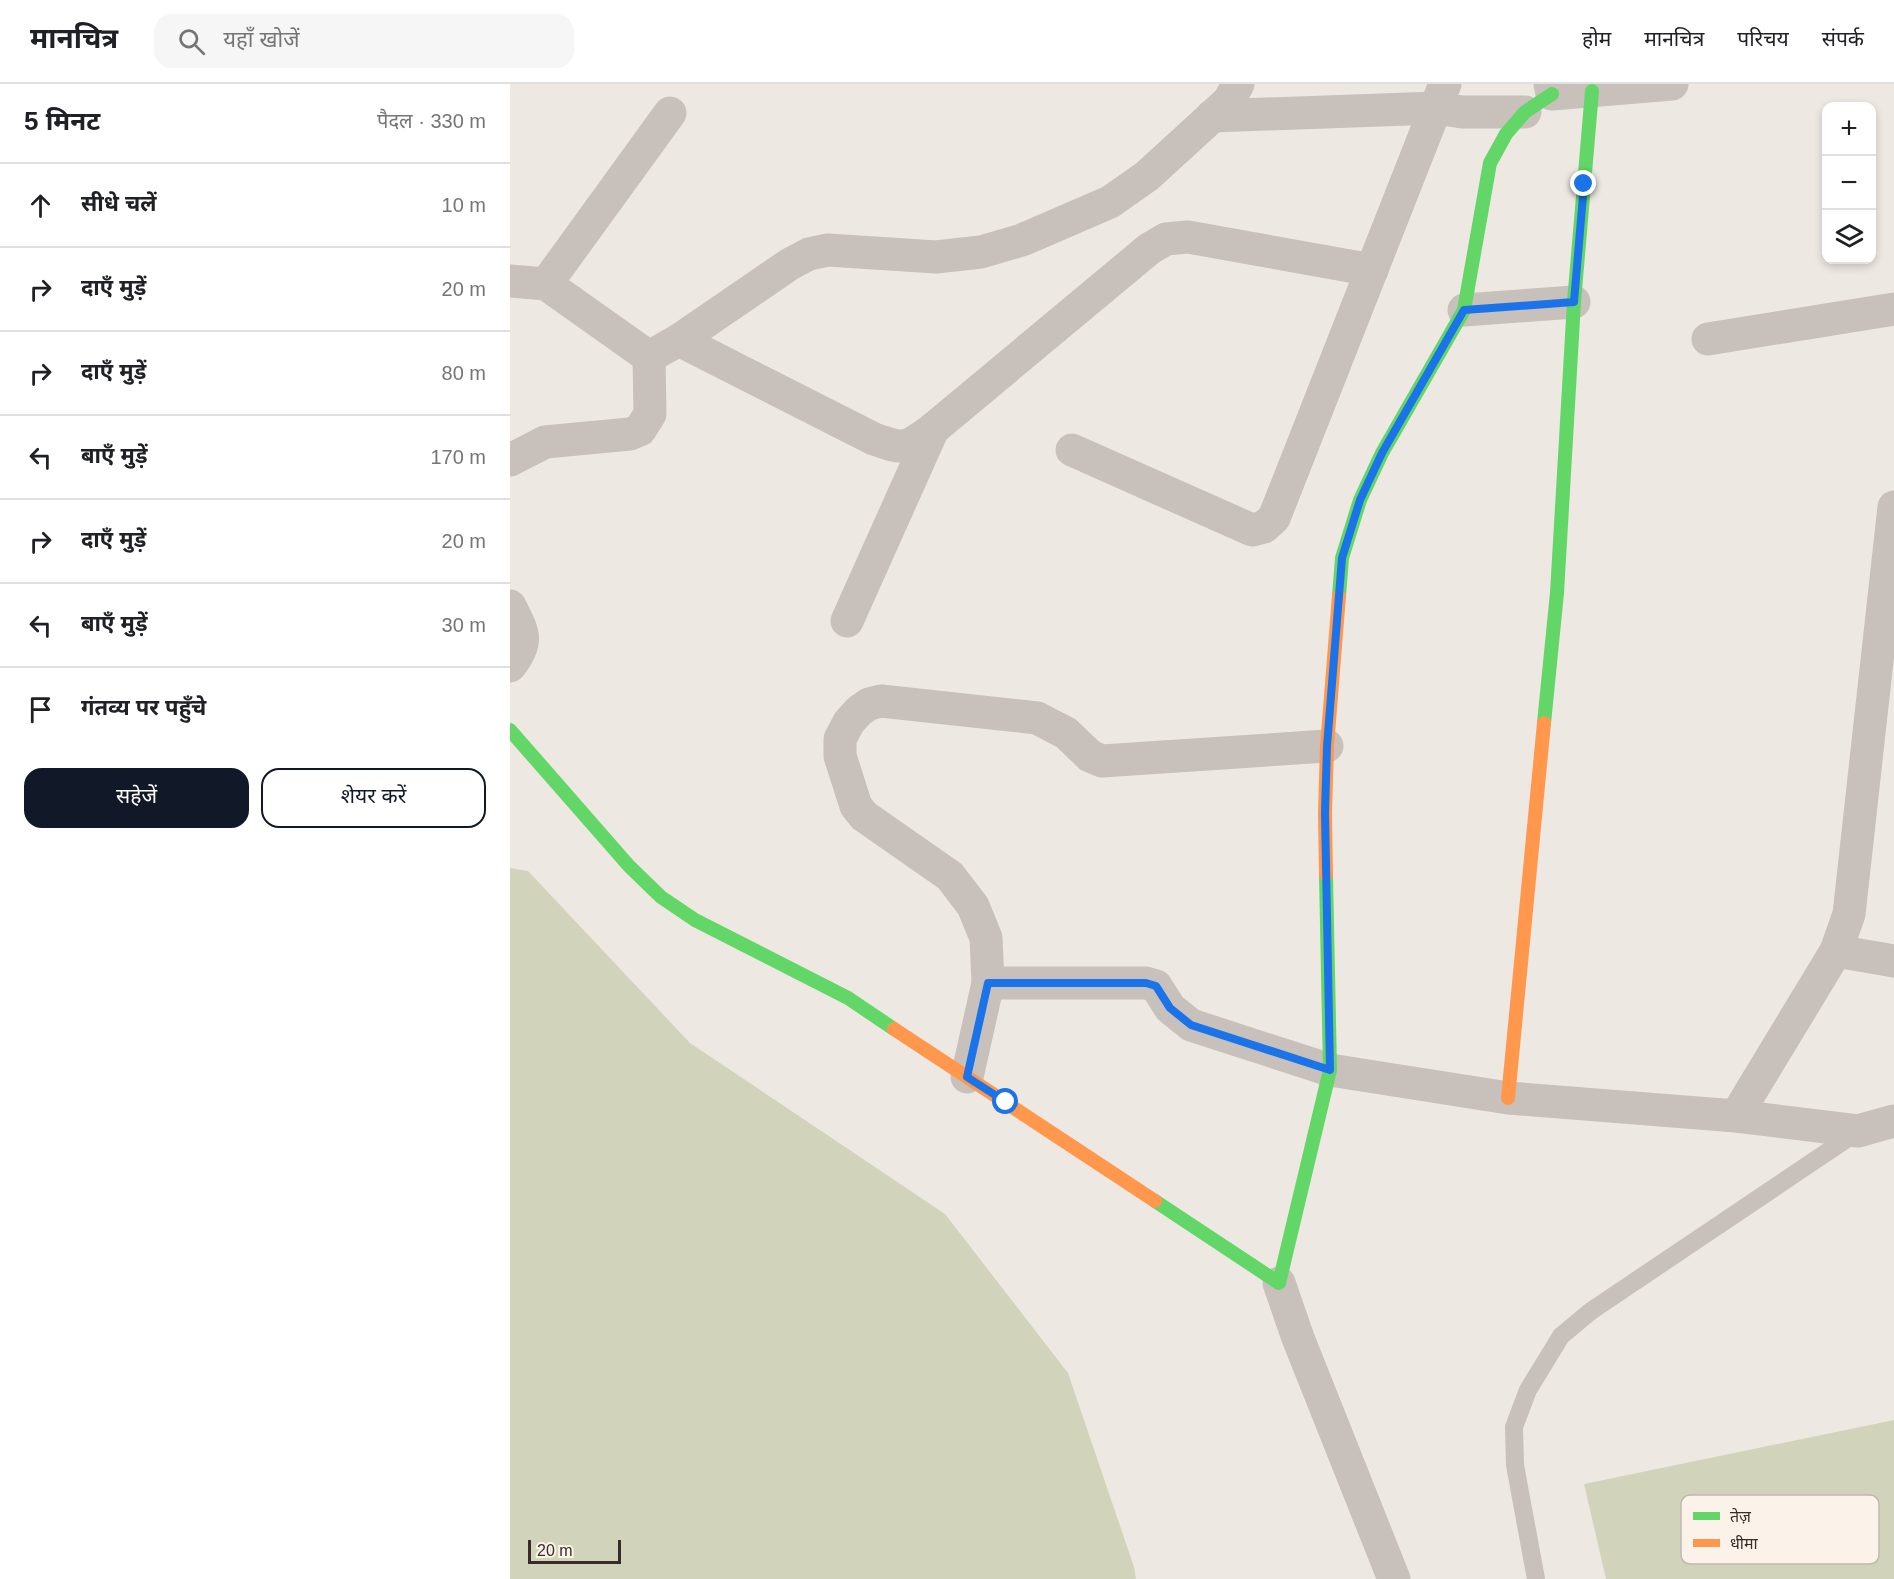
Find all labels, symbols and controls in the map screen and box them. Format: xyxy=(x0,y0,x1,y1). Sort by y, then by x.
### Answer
search box xyxy=(154,14,574,68)
text: मानचित्र xyxy=(30,23,118,54)
icon: search xyxy=(175,25,208,58)
text: यहाँ खोजें xyxy=(223,27,300,52)
text: होम xyxy=(1582,27,1611,50)
text: मानचित्र xyxy=(1644,27,1704,50)
text: परिचय xyxy=(1737,27,1789,50)
text: संपर्क xyxy=(1822,27,1864,50)
map controls xyxy=(1822,102,1876,264)
button: + xyxy=(1822,102,1876,156)
text: 5 मिनट xyxy=(24,106,100,136)
text: पैदल · 330 m xyxy=(377,110,486,132)
button: − xyxy=(1822,156,1876,210)
route end xyxy=(1570,170,1596,196)
icon: ahead xyxy=(24,189,57,222)
text: सीधे चलें xyxy=(81,191,156,216)
text: 10 m xyxy=(442,194,486,216)
button: layers xyxy=(1822,210,1876,264)
icon: right xyxy=(24,273,57,306)
text: दाएँ मुड़ें xyxy=(81,275,146,300)
text: 20 m xyxy=(442,278,486,300)
icon: right xyxy=(24,357,57,390)
text: दाएँ मुड़ें xyxy=(81,359,146,384)
text: 80 m xyxy=(442,362,486,384)
icon: left xyxy=(24,441,57,474)
text: बाएँ मुड़ें xyxy=(81,443,147,468)
text: 170 m xyxy=(430,446,486,468)
icon: right xyxy=(24,525,57,558)
text: दाएँ मुड़ें xyxy=(81,527,146,552)
text: 20 m xyxy=(442,530,486,552)
icon: left xyxy=(24,609,57,642)
text: बाएँ मुड़ें xyxy=(81,611,147,636)
text: 30 m xyxy=(442,614,486,636)
icon: arrive xyxy=(24,693,57,726)
text: गंतव्य पर पहुँचे xyxy=(81,695,206,720)
button: सहेजें xyxy=(24,768,249,828)
button: शेयर करें xyxy=(261,768,486,828)
route start xyxy=(992,1088,1018,1114)
legend xyxy=(1681,1495,1879,1564)
text: तेज़ xyxy=(1730,1507,1752,1525)
text: धीमा xyxy=(1730,1535,1759,1552)
scale bar xyxy=(528,1537,621,1564)
text: 20 m xyxy=(537,1542,573,1559)

